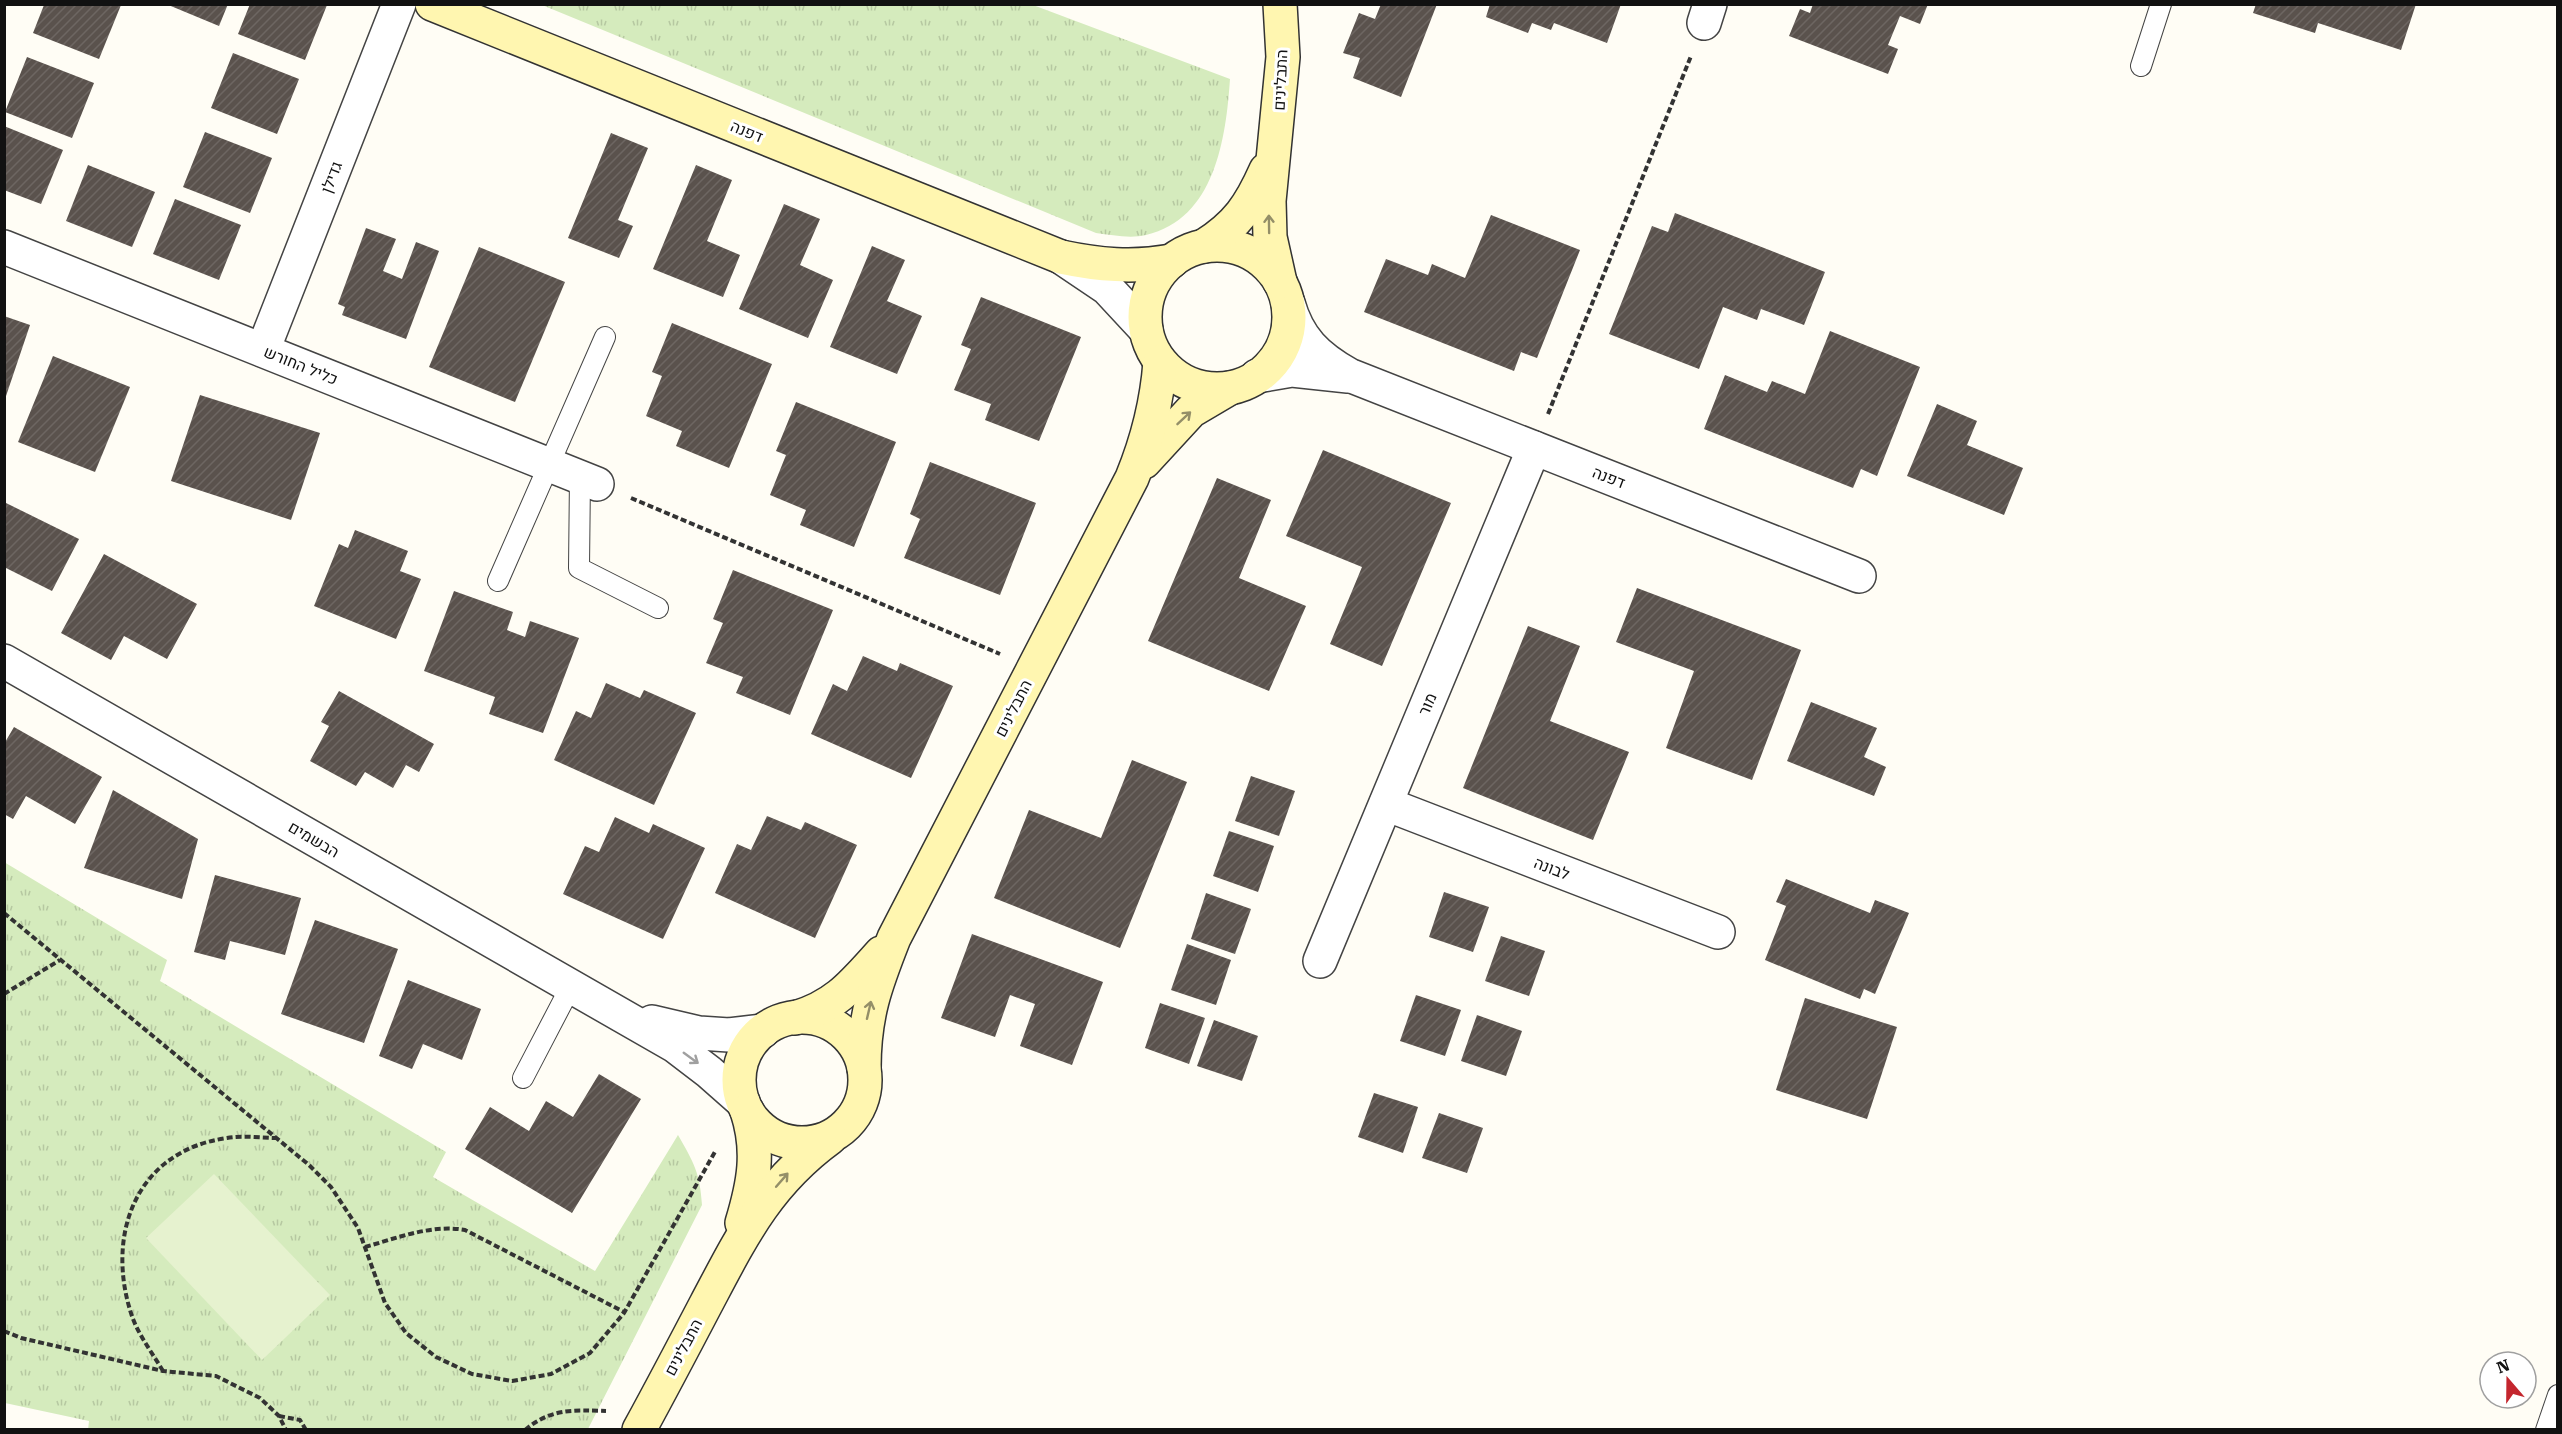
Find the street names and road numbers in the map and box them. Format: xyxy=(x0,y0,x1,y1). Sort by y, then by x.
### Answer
street label: התבלינים xyxy=(1269,49,1292,111)
street label: דפנה xyxy=(728,116,766,147)
street label: גדילן xyxy=(317,159,346,196)
street label: כליל החורש xyxy=(261,342,341,389)
street label: דפנה xyxy=(1590,463,1628,492)
street label: התבלינים xyxy=(991,676,1036,740)
street label: מור xyxy=(1414,690,1441,718)
street label: הבשמים xyxy=(285,817,343,862)
street label: לבונה xyxy=(1531,853,1572,884)
street label: התבלינים xyxy=(661,1316,706,1379)

